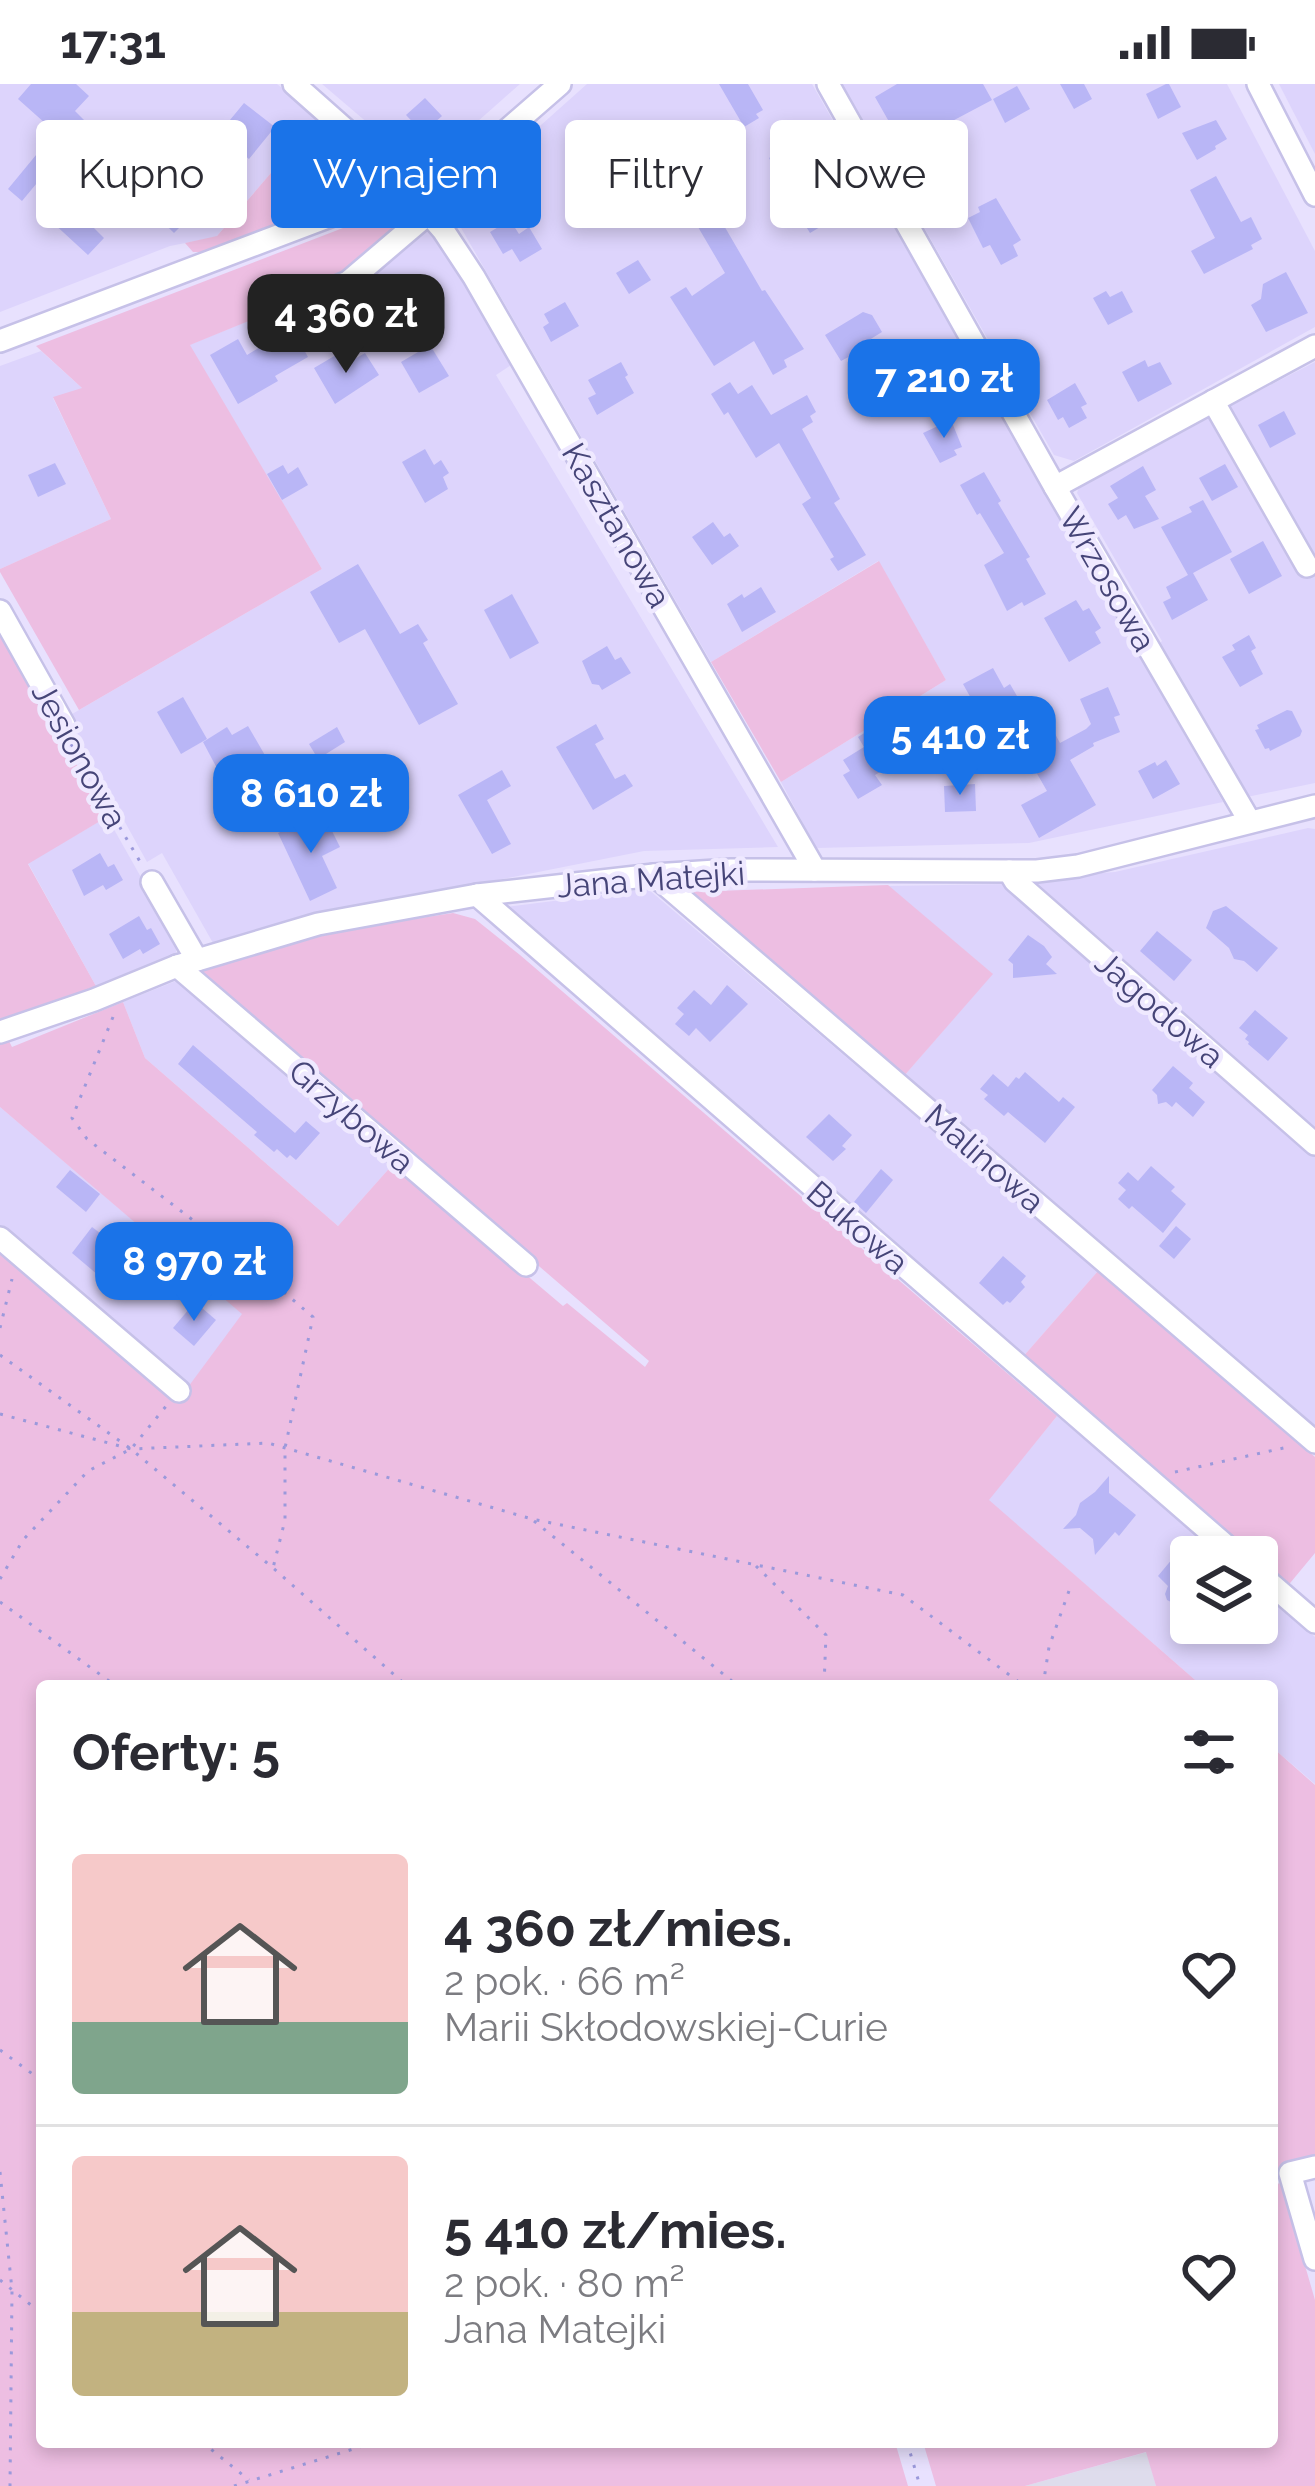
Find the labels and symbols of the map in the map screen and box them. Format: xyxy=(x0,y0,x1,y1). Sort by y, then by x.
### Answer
pin: 4 360 zł xyxy=(222,274,470,376)
pin: 7 210 zł xyxy=(820,339,1068,441)
street label: Kasztanowa xyxy=(554,436,679,614)
street label: Wrzosowa xyxy=(1051,500,1164,658)
street label: Jesionowa xyxy=(24,676,135,835)
pin: 5 410 zł xyxy=(836,696,1084,798)
pin: 8 610 zł xyxy=(187,754,435,856)
street label: Jana Matejki xyxy=(556,853,746,906)
street label: Jagodowa xyxy=(1087,943,1232,1076)
street label: Grzybowa xyxy=(281,1051,422,1181)
street label: Malinowa xyxy=(917,1096,1052,1221)
street label: Bukowa xyxy=(799,1173,916,1282)
pin: 8 970 zł xyxy=(70,1222,318,1324)

